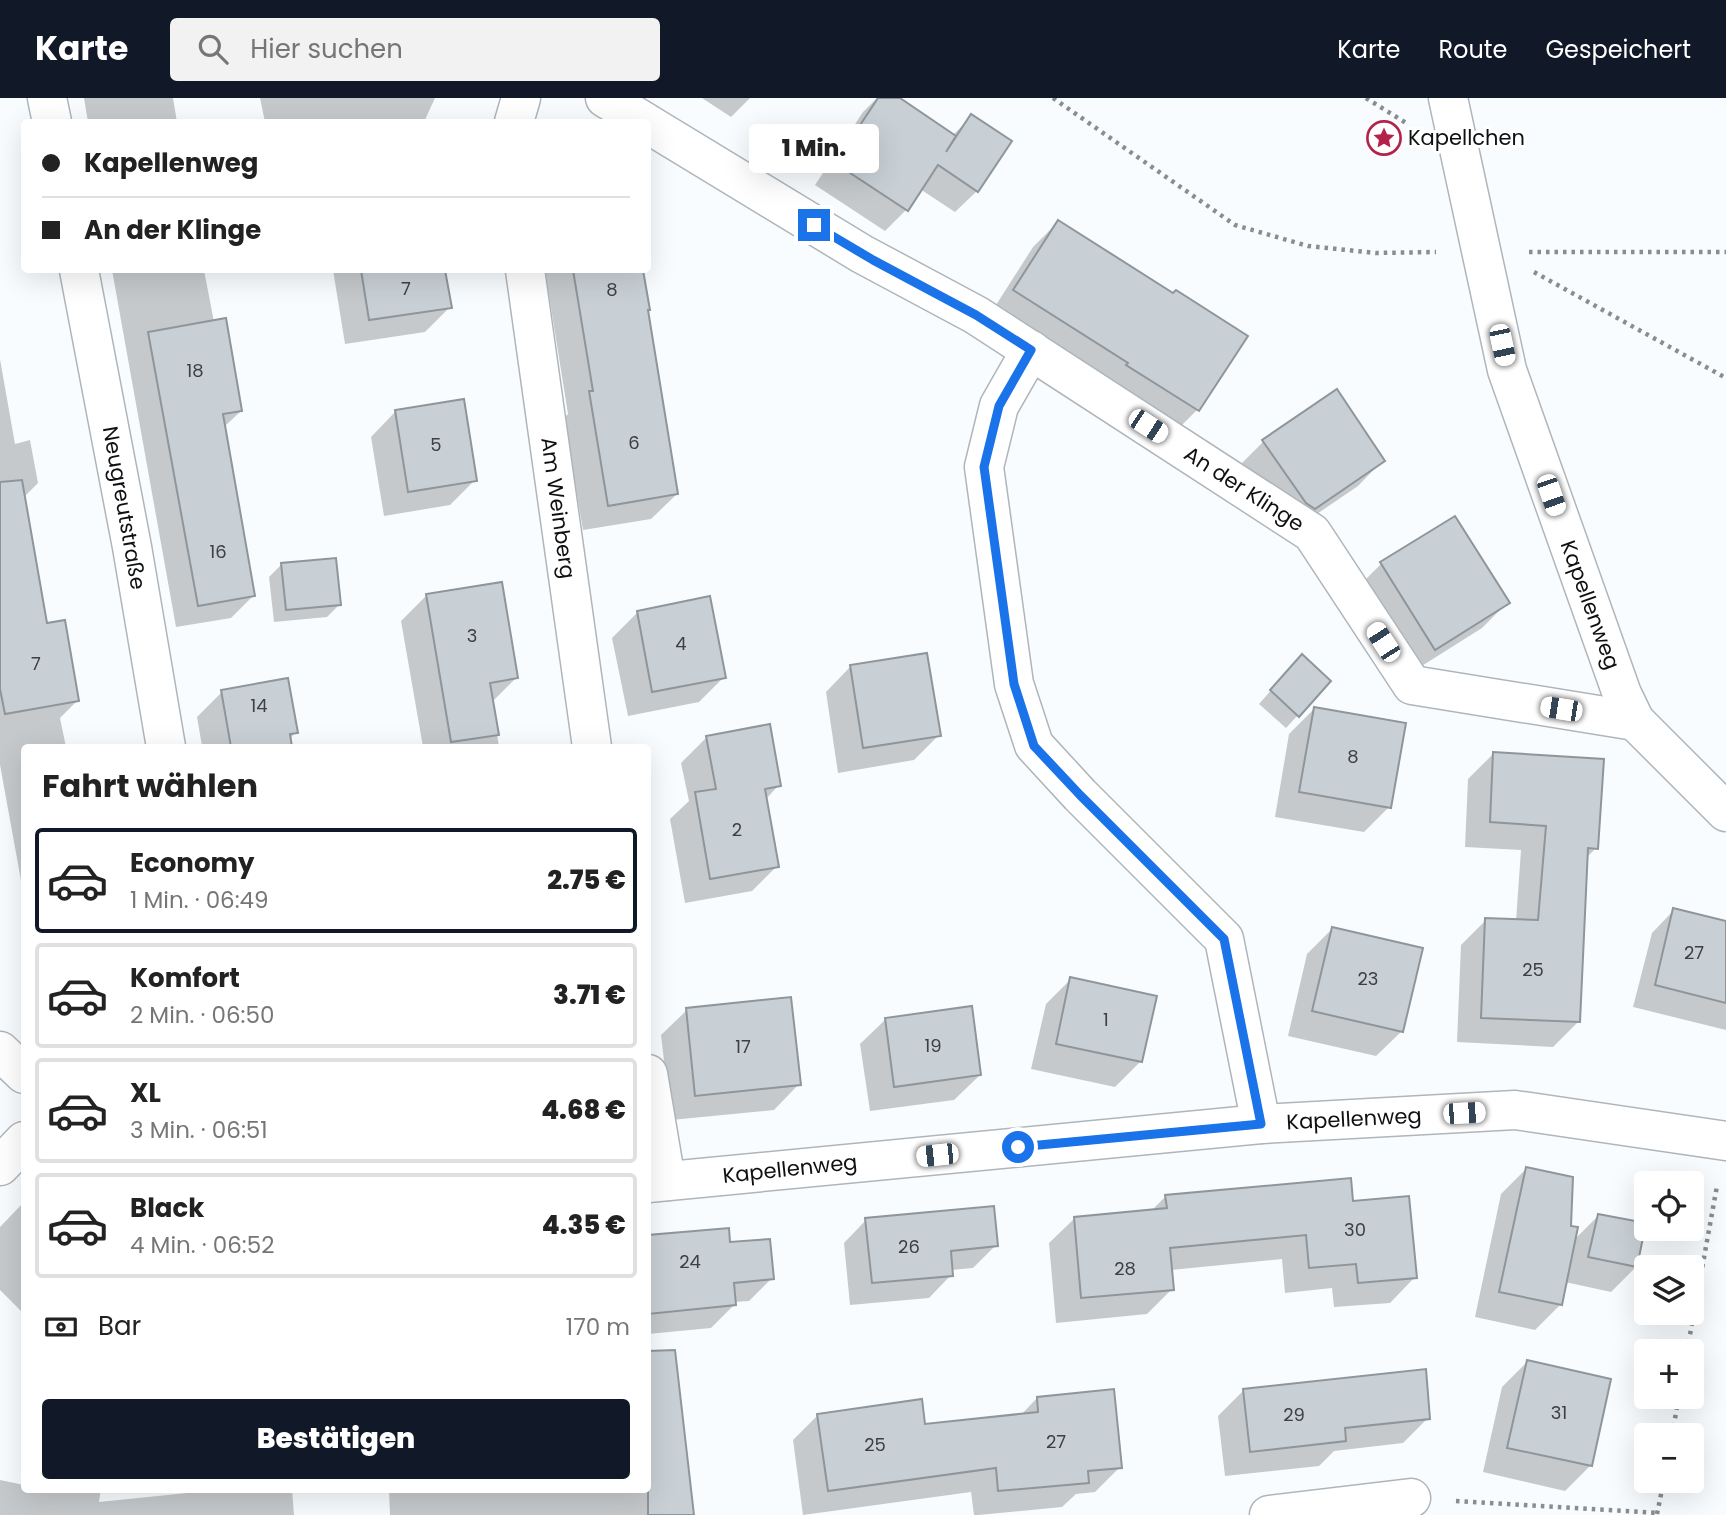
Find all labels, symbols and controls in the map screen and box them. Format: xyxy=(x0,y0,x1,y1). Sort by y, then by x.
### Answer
search box xyxy=(170,18,660,81)
text: Karte xyxy=(35,25,128,72)
icon: search xyxy=(194,30,232,68)
text: Hier suchen xyxy=(250,31,403,67)
text: Karte xyxy=(1337,33,1400,66)
text: Route xyxy=(1438,33,1507,66)
text: Gespeichert xyxy=(1545,33,1691,66)
place icon: Kapellchen xyxy=(1365,119,1403,157)
callout: 1 Min. xyxy=(749,123,879,172)
place label: Kapellchen xyxy=(1408,123,1525,152)
text: 1 Min. xyxy=(782,132,846,164)
text: Kapellenweg xyxy=(84,145,259,181)
route end xyxy=(798,209,830,241)
text: An der Klinge xyxy=(84,212,261,248)
house number: 7 xyxy=(401,276,411,301)
house number: 8 xyxy=(606,277,618,302)
car xyxy=(1488,322,1517,368)
house number: 18 xyxy=(186,358,204,383)
car xyxy=(1125,406,1172,446)
street label: Neugreutstraße xyxy=(96,424,153,592)
house number: 6 xyxy=(628,430,640,455)
house number: 5 xyxy=(430,432,442,457)
street label: Am Weinberg xyxy=(534,435,583,581)
street label: An der Klinge xyxy=(1179,439,1310,538)
car xyxy=(1535,472,1568,518)
street label: Kapellenweg xyxy=(1554,536,1627,673)
house number: 16 xyxy=(209,539,227,564)
car xyxy=(1363,619,1404,665)
house number: 3 xyxy=(467,623,477,648)
house number: 4 xyxy=(675,631,687,656)
house number: 7 xyxy=(31,651,41,676)
house number: 14 xyxy=(250,693,268,718)
car xyxy=(1539,695,1584,723)
house number: 8 xyxy=(1347,744,1359,769)
text: Fahrt wählen xyxy=(42,763,258,808)
house number: 2 xyxy=(732,817,742,842)
text: Economy xyxy=(130,845,254,881)
icon: car xyxy=(46,849,109,912)
text: 2.75 € xyxy=(547,862,626,898)
text: 1 Min. · 06:49 xyxy=(130,884,269,916)
house number: 27 xyxy=(1684,940,1704,965)
house number: 25 xyxy=(1522,957,1544,982)
text: Komfort xyxy=(130,960,240,996)
icon: car xyxy=(46,964,109,1027)
house number: 23 xyxy=(1358,966,1378,991)
text: 3.71 € xyxy=(553,977,626,1013)
text: 2 Min. · 06:50 xyxy=(130,999,274,1031)
house number: 1 xyxy=(1103,1007,1109,1032)
house number: 19 xyxy=(924,1033,942,1058)
house number: 17 xyxy=(735,1034,751,1059)
text: XL xyxy=(130,1075,161,1111)
icon: car xyxy=(46,1079,109,1142)
text: 4.68 € xyxy=(541,1092,626,1128)
street label: Kapellenweg xyxy=(1286,1100,1422,1137)
car xyxy=(1443,1101,1486,1125)
text: 3 Min. · 06:51 xyxy=(130,1114,268,1146)
route start xyxy=(1002,1131,1034,1163)
car xyxy=(916,1142,959,1168)
street label: Kapellenweg xyxy=(721,1147,859,1190)
map controls xyxy=(1634,1171,1704,1493)
button: locate xyxy=(1634,1171,1704,1241)
text: Black xyxy=(130,1190,204,1226)
icon: car xyxy=(46,1194,109,1257)
text: 4.35 € xyxy=(542,1207,626,1243)
house number: 30 xyxy=(1344,1217,1366,1242)
text: 4 Min. · 06:52 xyxy=(130,1229,274,1261)
house number: 26 xyxy=(898,1234,920,1259)
house number: 24 xyxy=(679,1249,701,1274)
button: layers xyxy=(1634,1255,1704,1325)
house number: 28 xyxy=(1114,1256,1136,1281)
icon: cash xyxy=(42,1308,80,1346)
text: Bar xyxy=(98,1308,141,1344)
text: 170 m xyxy=(566,1311,630,1343)
button: + xyxy=(1634,1339,1704,1409)
button: Bestätigen xyxy=(42,1399,630,1479)
house number: 31 xyxy=(1551,1400,1567,1425)
house number: 29 xyxy=(1283,1402,1305,1427)
button: − xyxy=(1634,1423,1704,1493)
house number: 27 xyxy=(1046,1429,1066,1454)
house number: 25 xyxy=(864,1432,886,1457)

